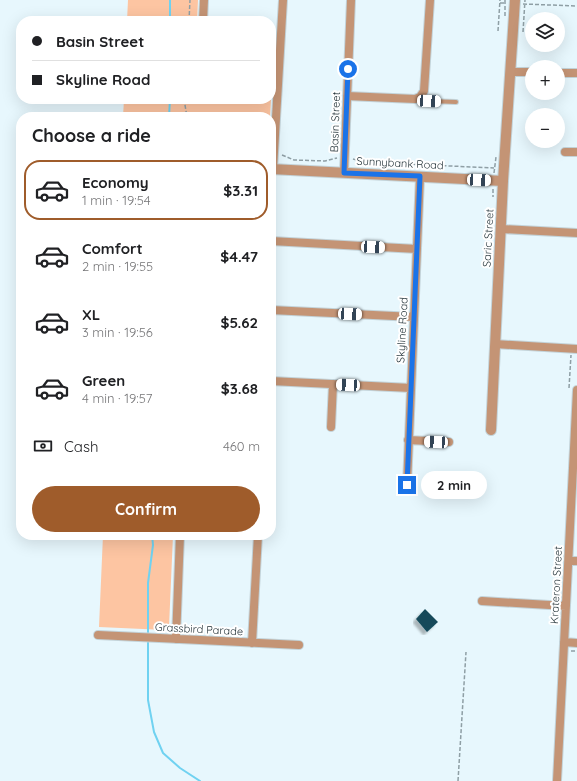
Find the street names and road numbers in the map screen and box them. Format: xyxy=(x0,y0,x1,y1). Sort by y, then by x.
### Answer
street label: Basin Street xyxy=(327,91,343,153)
street label: Sunnybank Road xyxy=(356,154,444,172)
street label: Saric Street xyxy=(479,208,497,267)
street label: Skyline Road xyxy=(393,297,411,363)
street label: Krateron Street xyxy=(547,545,565,624)
street label: Grassbird Parade xyxy=(155,620,243,638)

